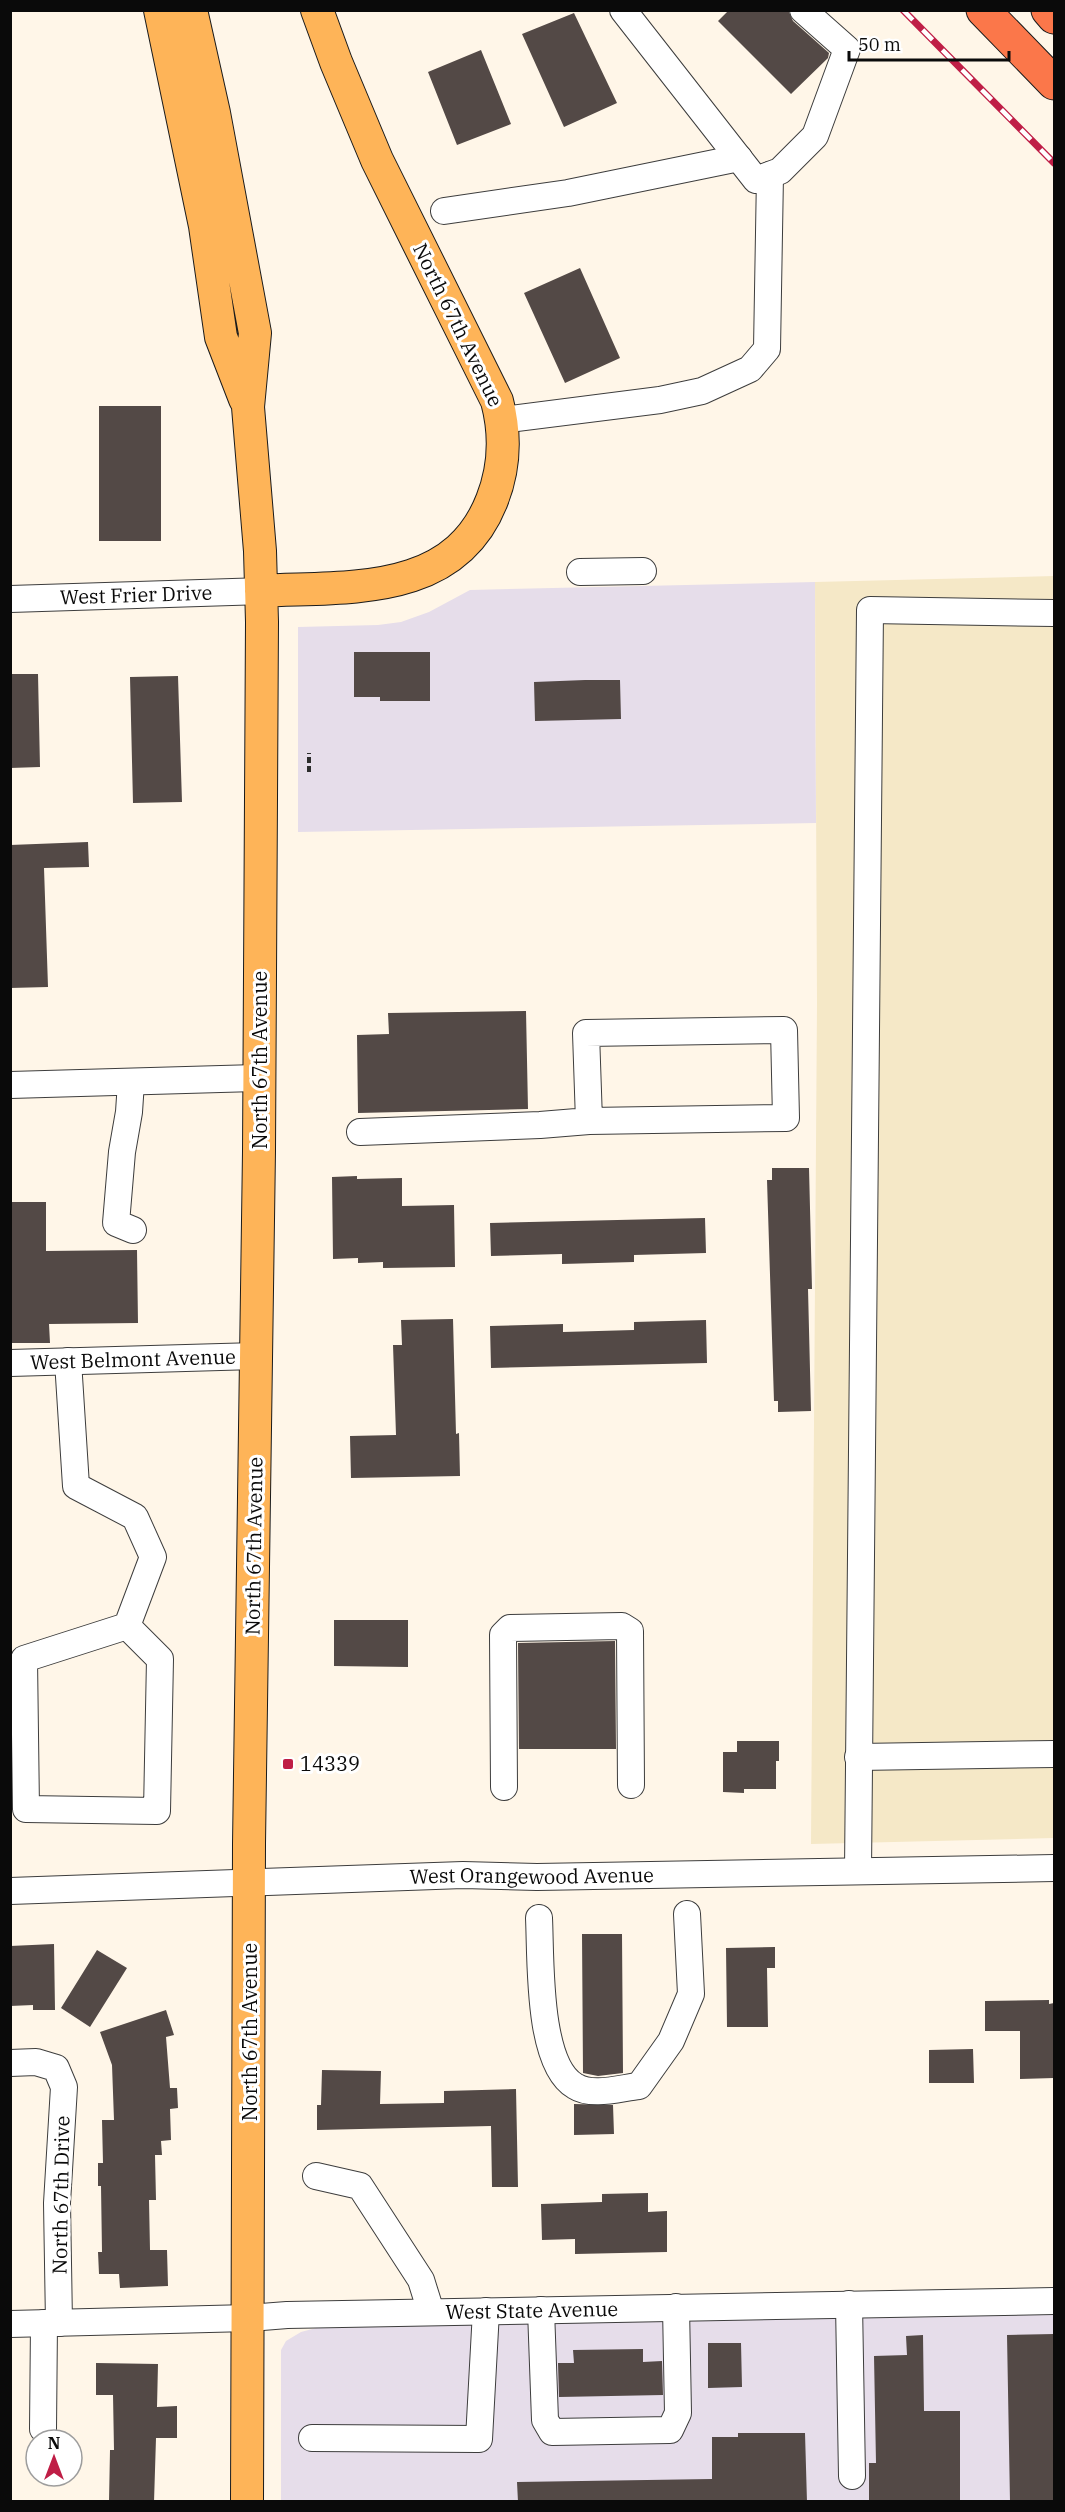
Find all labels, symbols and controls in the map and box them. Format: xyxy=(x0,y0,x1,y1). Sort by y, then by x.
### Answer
scale bar xyxy=(849,24,1010,62)
text: 50 m xyxy=(858,33,901,56)
street label: North 67th Avenue xyxy=(407,239,510,411)
street label: West Frier Drive xyxy=(59,579,213,610)
street label: North 67th Avenue xyxy=(246,971,273,1149)
street label: West Belmont Avenue xyxy=(30,1343,236,1375)
street label: North 67th Avenue xyxy=(238,1457,269,1635)
place label: 14339 xyxy=(300,1750,360,1777)
marker: 14339 xyxy=(281,1757,295,1771)
street label: West Orangewood Avenue xyxy=(409,1861,654,1890)
street label: North 67th Avenue xyxy=(236,1943,263,2121)
street label: North 67th Drive xyxy=(46,2115,75,2275)
street label: West State Avenue xyxy=(445,2295,618,2325)
north arrow xyxy=(24,2428,84,2488)
text: N xyxy=(48,2433,60,2453)

